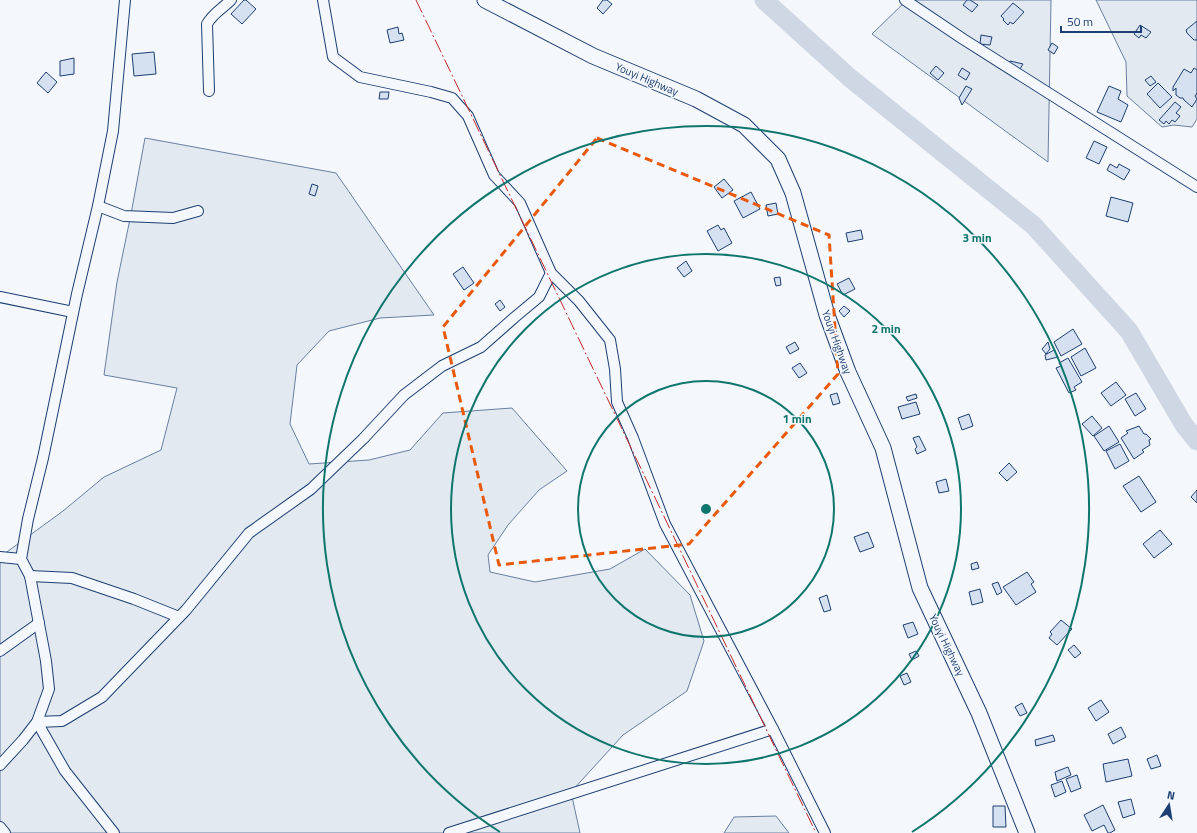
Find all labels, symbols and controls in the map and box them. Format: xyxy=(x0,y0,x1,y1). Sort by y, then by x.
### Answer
scale bar xyxy=(1061,8,1141,34)
text: 50 m xyxy=(1067,12,1093,31)
street label: Youyi Highway xyxy=(613,58,682,100)
text: 3 min xyxy=(962,228,992,247)
street label: Youyi Highway xyxy=(818,308,856,377)
text: 2 min xyxy=(871,319,901,338)
text: 1 min xyxy=(782,409,812,428)
centre of rings xyxy=(699,502,713,516)
street label: Youyi Highway xyxy=(925,611,969,679)
north arrow xyxy=(1149,785,1189,825)
text: N xyxy=(1166,787,1176,804)

